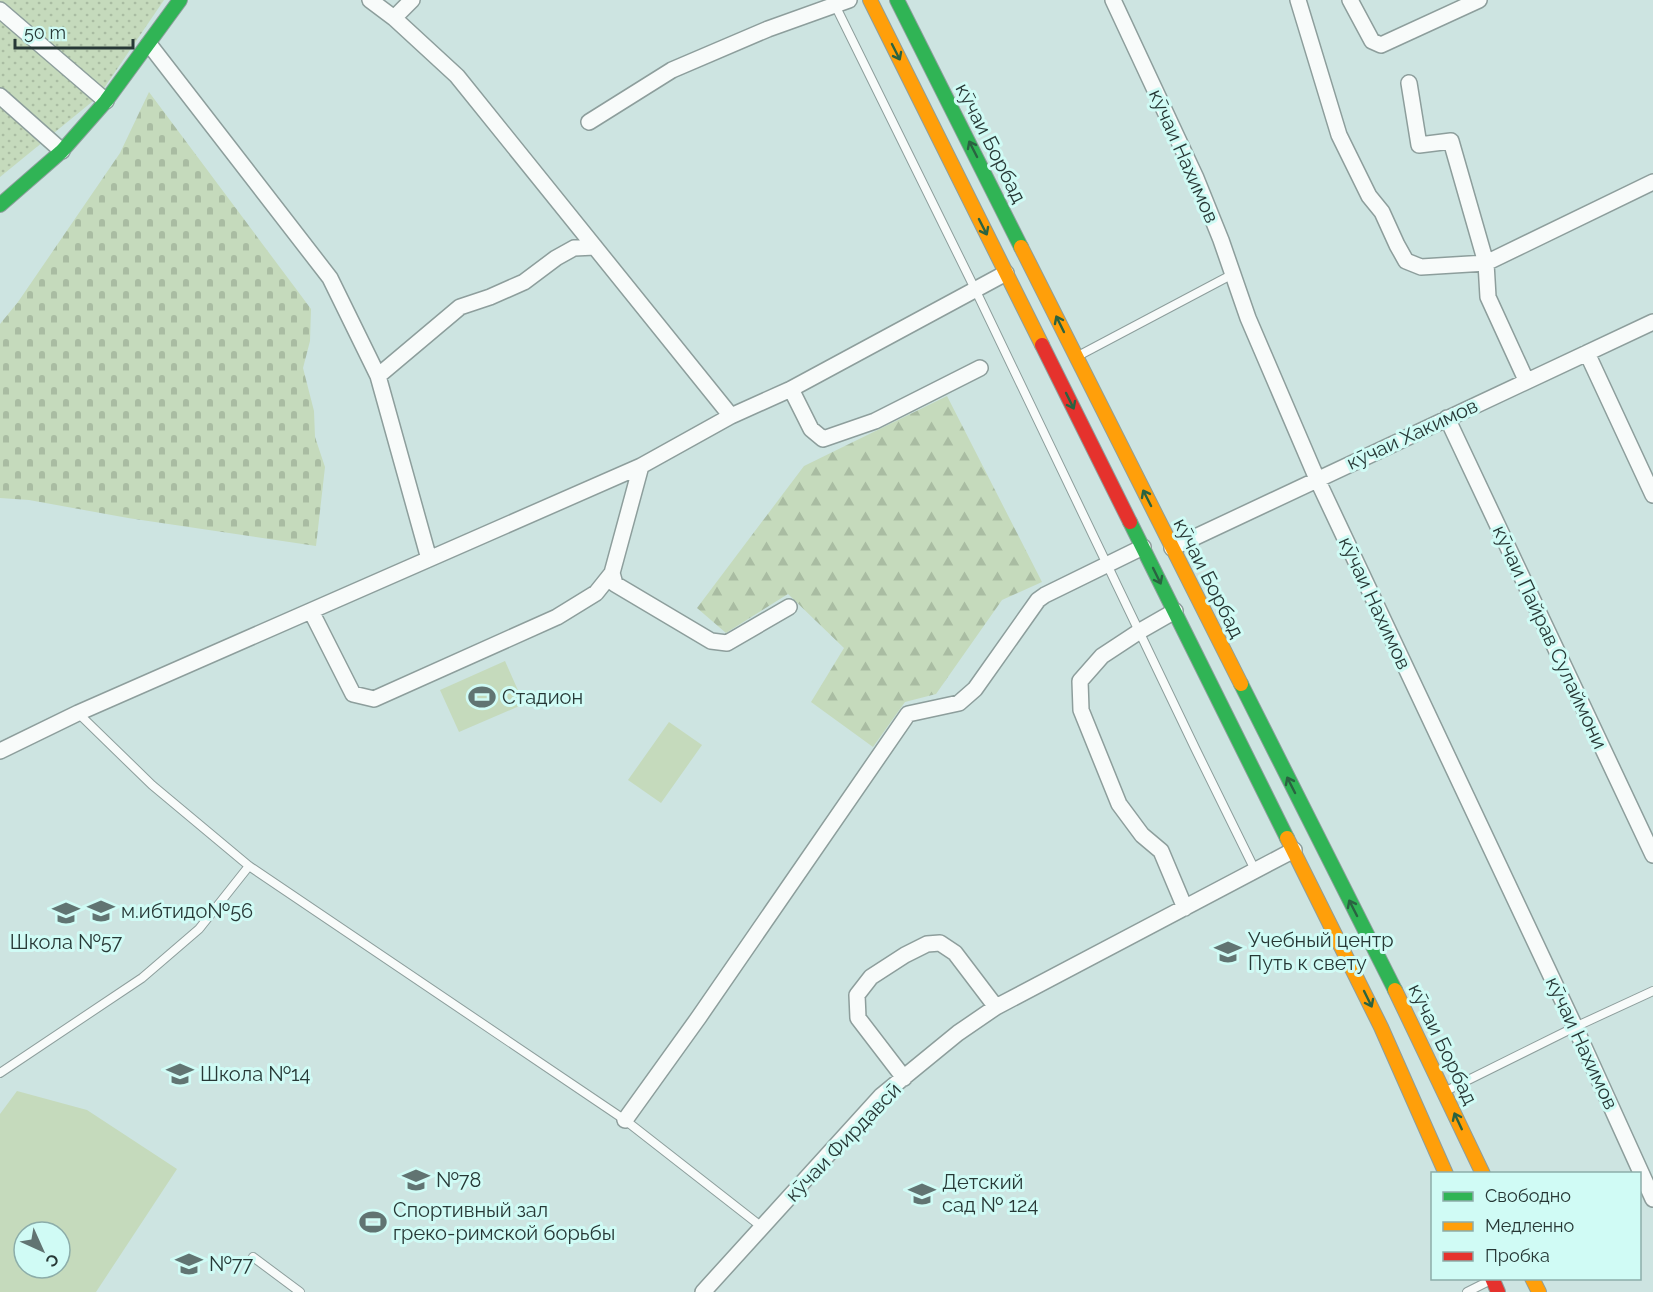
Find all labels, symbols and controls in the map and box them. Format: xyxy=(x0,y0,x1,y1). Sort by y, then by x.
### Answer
scale bar xyxy=(15,12,134,50)
text: 50 m xyxy=(24,22,66,43)
one-way arrow xyxy=(891,43,902,61)
street label: кӯчаи Борбад xyxy=(950,79,1032,207)
street label: кӯчаи Нахимов xyxy=(1144,86,1224,226)
one-way arrow xyxy=(966,141,978,159)
one-way arrow xyxy=(978,217,990,235)
one-way arrow xyxy=(1054,315,1065,333)
one-way arrow xyxy=(1065,392,1077,410)
street label: кӯчаи Хакимов xyxy=(1343,393,1481,475)
one-way arrow xyxy=(1141,490,1153,507)
street label: кӯчаи Борбад xyxy=(1168,514,1250,642)
street label: кӯчаи Пайрав Сулаймони xyxy=(1488,521,1612,753)
street label: кӯчаи Нахимов xyxy=(1334,533,1416,673)
one-way arrow xyxy=(1152,566,1163,584)
sports icon: Стадион xyxy=(467,682,497,712)
place label: Стадион xyxy=(502,685,583,709)
one-way arrow xyxy=(1284,777,1296,795)
school or university icon: м.ибтидо№56 xyxy=(86,896,116,926)
school or university icon: Школа №57 xyxy=(51,898,81,928)
place label: м.ибтидо№56 xyxy=(121,899,253,923)
one-way arrow xyxy=(1346,900,1358,918)
place label: Учебный центр Путь к свету xyxy=(1248,928,1394,975)
place label: Школа №57 xyxy=(10,930,123,954)
school or university icon: Учебный центр Путь к свету xyxy=(1213,937,1243,967)
street label: кӯчаи Нахимов xyxy=(1541,973,1623,1113)
street label: кӯчаи Борбад xyxy=(1403,980,1483,1109)
one-way arrow xyxy=(1362,990,1374,1008)
school or university icon: Школа №14 xyxy=(165,1059,195,1089)
place label: Школа №14 xyxy=(200,1062,310,1086)
street label: кӯчаи Фирдавсӣ xyxy=(780,1078,906,1206)
one-way arrow xyxy=(1452,1112,1464,1130)
school or university icon: №78 xyxy=(401,1165,431,1195)
place label: №78 xyxy=(436,1168,481,1192)
place label: Детский сад № 124 xyxy=(942,1170,1038,1217)
legend xyxy=(1431,1172,1641,1280)
school or university icon: Детский сад № 124 xyxy=(907,1179,937,1209)
text: Свободно xyxy=(1485,1185,1571,1206)
place label: Спортивный зал греко-римской борьбы xyxy=(393,1198,615,1245)
sports icon: Спортивный зал греко-римской борьбы xyxy=(358,1207,388,1237)
text: Медленно xyxy=(1485,1215,1574,1236)
north arrow xyxy=(12,1220,72,1280)
text: Пробка xyxy=(1485,1245,1550,1266)
school or university icon: №77 xyxy=(174,1249,204,1279)
text: С xyxy=(42,1250,63,1271)
place label: №77 xyxy=(209,1252,253,1276)

